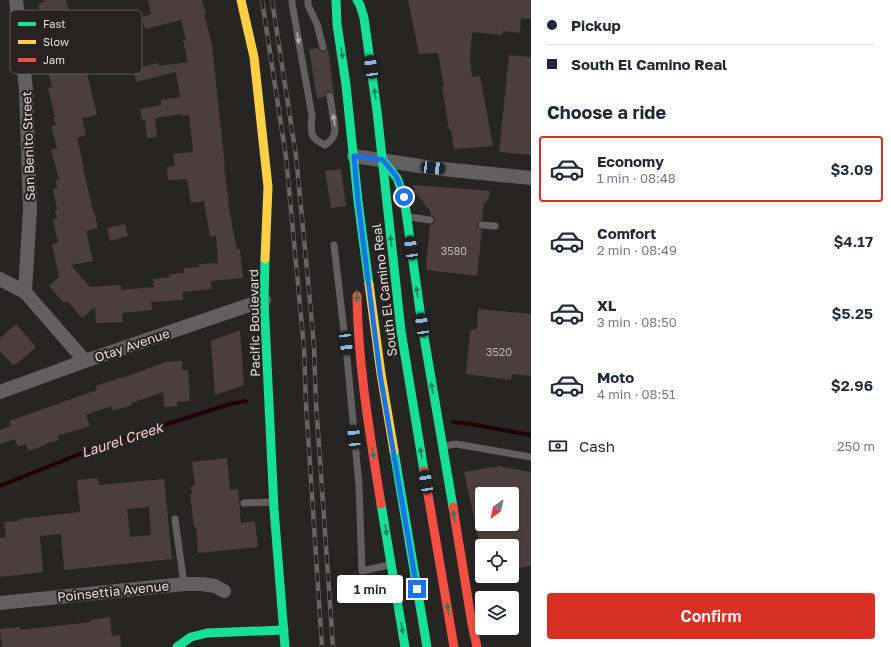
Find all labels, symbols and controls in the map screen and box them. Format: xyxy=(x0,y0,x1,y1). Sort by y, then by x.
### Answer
legend xyxy=(10,10,142,74)
text: Pickup xyxy=(571,16,621,34)
text: Fast xyxy=(43,17,66,30)
one-way arrow xyxy=(295,32,301,45)
text: Slow xyxy=(43,35,69,48)
one-way arrow xyxy=(339,46,345,59)
text: Jam xyxy=(43,53,65,66)
car xyxy=(363,54,379,80)
text: South El Camino Real xyxy=(571,55,727,73)
one-way arrow xyxy=(372,88,378,100)
street label: San Benito Street xyxy=(18,91,38,201)
text: Choose a ride xyxy=(547,101,666,123)
one-way arrow xyxy=(331,114,337,126)
icon: car xyxy=(549,151,585,187)
text: Economy xyxy=(597,152,664,170)
text: $3.09 xyxy=(830,160,873,178)
car xyxy=(420,161,446,175)
text: 1 min · 08:48 xyxy=(597,170,676,186)
route start xyxy=(395,188,413,206)
street label: South El Camino Real xyxy=(368,223,400,357)
icon: car xyxy=(549,223,585,259)
text: Comfort xyxy=(597,224,656,242)
text: $4.17 xyxy=(833,232,873,250)
one-way arrow xyxy=(387,235,394,247)
car xyxy=(403,235,419,261)
text: 2 min · 08:49 xyxy=(597,242,677,258)
house number: 3580 xyxy=(441,244,467,257)
street label: Pacific Boulevard xyxy=(245,269,263,377)
one-way arrow xyxy=(414,286,420,298)
one-way arrow xyxy=(354,290,360,303)
icon: car xyxy=(549,295,585,331)
text: XL xyxy=(597,296,616,314)
text: $5.25 xyxy=(832,304,873,322)
car xyxy=(414,312,430,338)
text: 3 min · 08:50 xyxy=(597,314,677,330)
street label: Otay Avenue xyxy=(92,325,172,365)
car xyxy=(339,330,353,356)
house number: 3520 xyxy=(486,345,512,358)
icon: car xyxy=(549,367,585,403)
text: Moto xyxy=(597,368,634,386)
text: $2.96 xyxy=(831,376,873,394)
one-way arrow xyxy=(429,381,435,394)
text: 4 min · 08:51 xyxy=(597,386,675,402)
water label: Laurel Creek xyxy=(79,418,167,461)
car xyxy=(347,425,361,449)
icon: cash xyxy=(547,435,569,457)
text: Cash xyxy=(579,437,615,455)
text: 250 m xyxy=(837,438,875,454)
one-way arrow xyxy=(370,447,376,459)
one-way arrow xyxy=(418,447,424,459)
car xyxy=(418,469,434,495)
north arrow xyxy=(475,487,519,531)
map controls xyxy=(475,487,519,635)
one-way arrow xyxy=(451,510,457,522)
one-way arrow xyxy=(383,524,389,536)
button: locate xyxy=(475,539,519,583)
callout: 1 min xyxy=(337,575,403,603)
street label: Poinsettia Avenue xyxy=(56,577,170,605)
route end xyxy=(408,580,426,598)
text: 1 min xyxy=(354,581,386,597)
button: layers xyxy=(475,591,519,635)
button: Confirm xyxy=(547,593,875,639)
one-way arrow xyxy=(444,602,450,615)
one-way arrow xyxy=(399,622,405,634)

